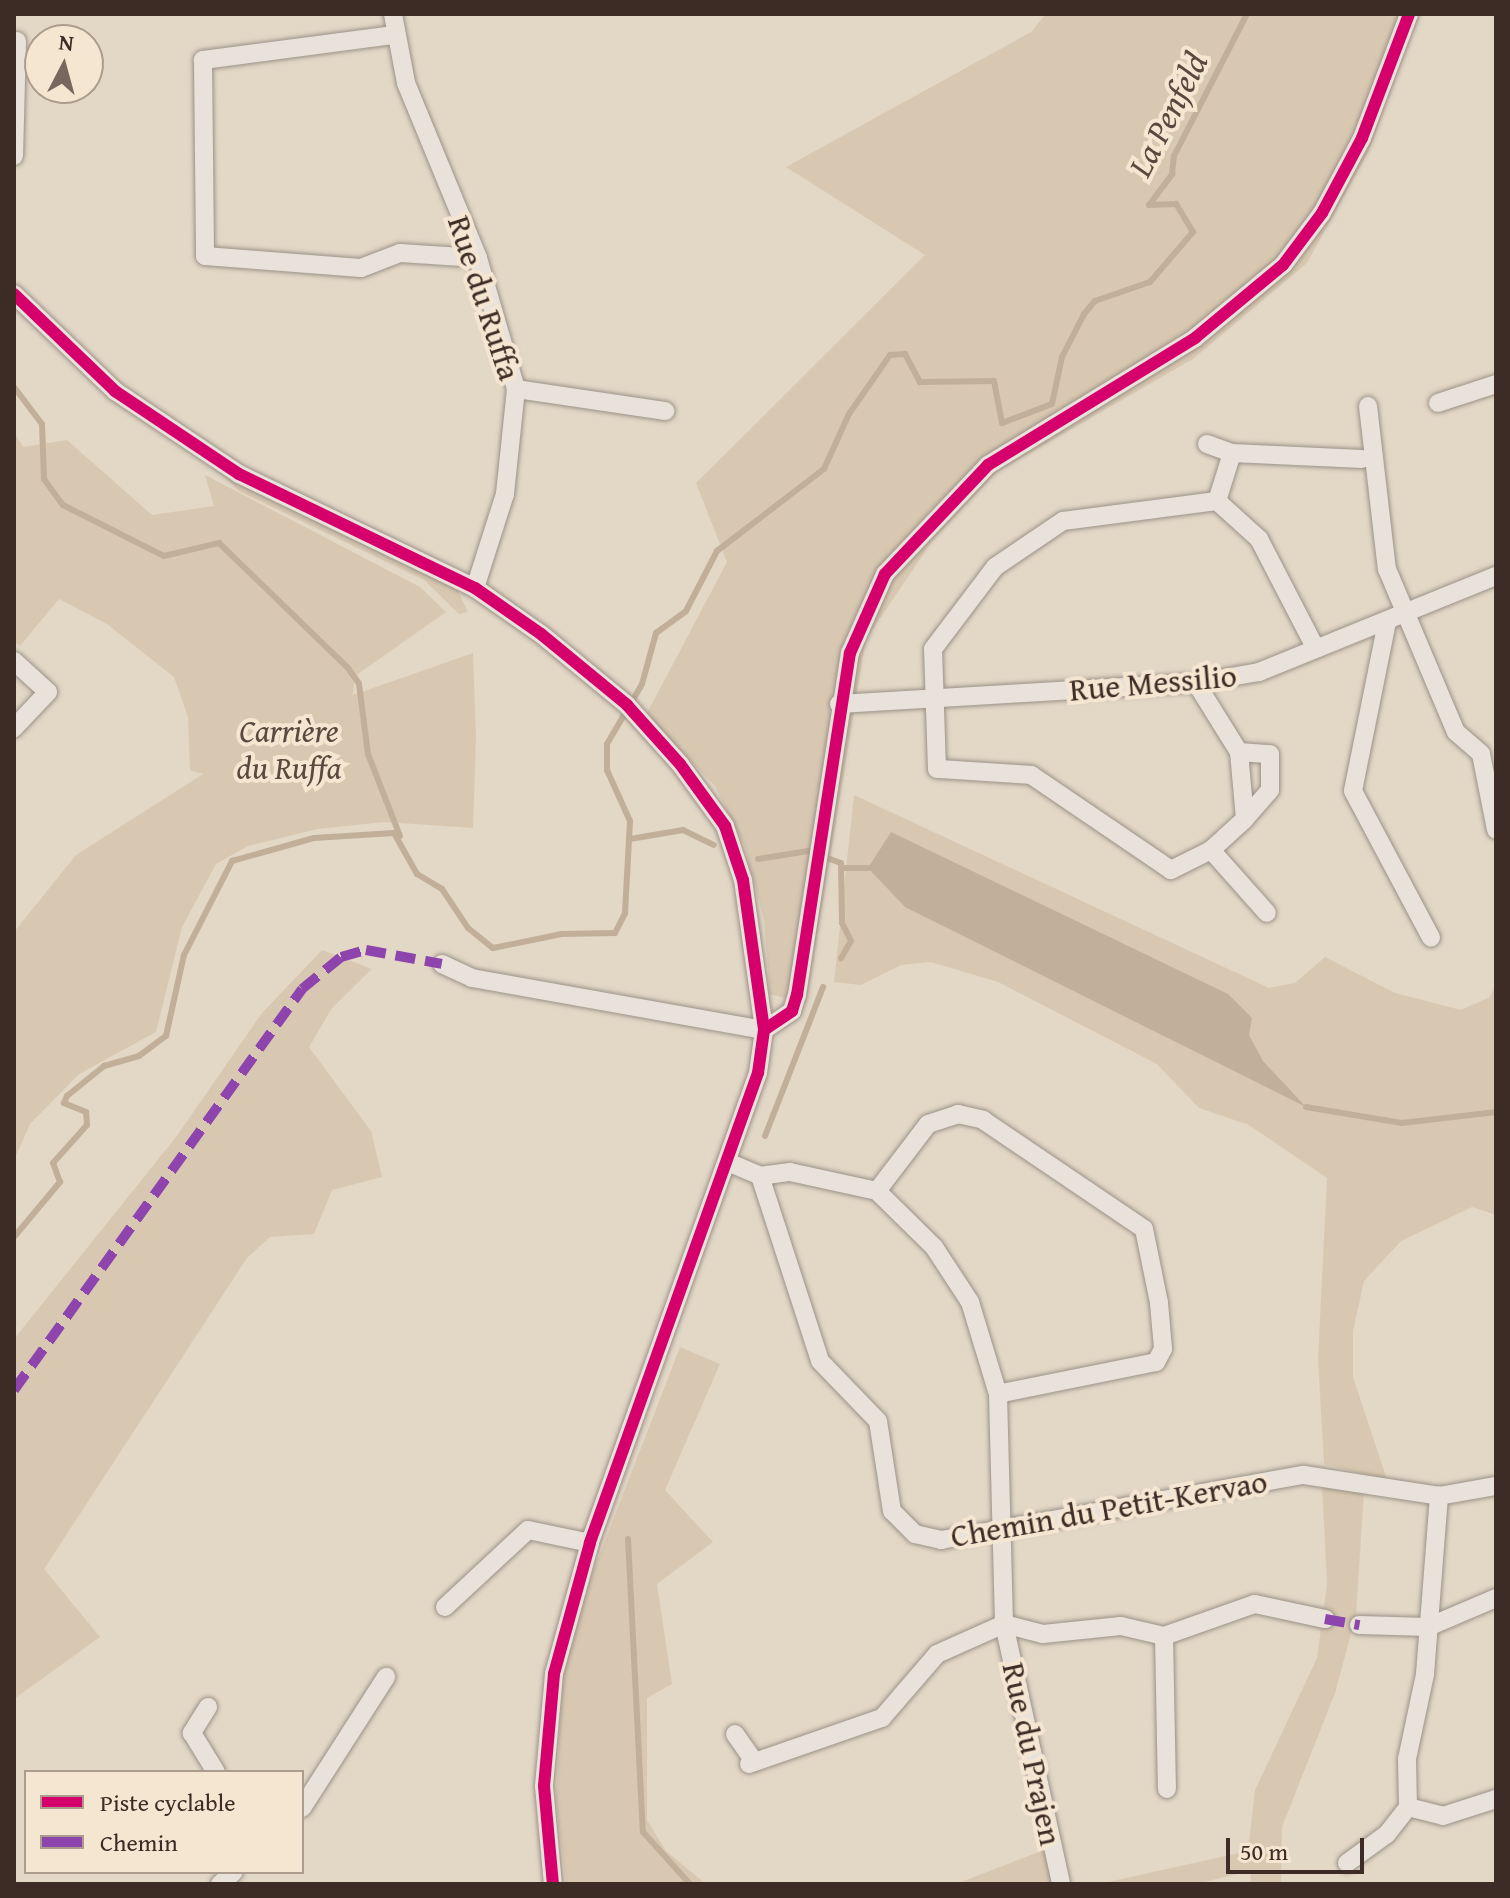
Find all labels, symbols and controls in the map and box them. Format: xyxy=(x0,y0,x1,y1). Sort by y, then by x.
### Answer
north arrow xyxy=(24,24,104,104)
text: N xyxy=(57,25,75,59)
water label: La Penfeld xyxy=(1118,45,1216,183)
street label: Rue du Ruffa xyxy=(439,211,529,385)
street label: Rue Messilio xyxy=(1068,657,1238,709)
park label: Carrière du Ruffa xyxy=(237,713,341,788)
street label: Chemin du Petit-Kervao xyxy=(948,1462,1270,1556)
street label: Rue du Prajen xyxy=(994,1659,1070,1849)
legend xyxy=(24,1770,304,1874)
text: Piste cyclable xyxy=(100,1785,236,1820)
scale bar xyxy=(1230,1822,1368,1872)
text: Chemin xyxy=(100,1825,178,1860)
text: 50 m xyxy=(1240,1834,1288,1869)

